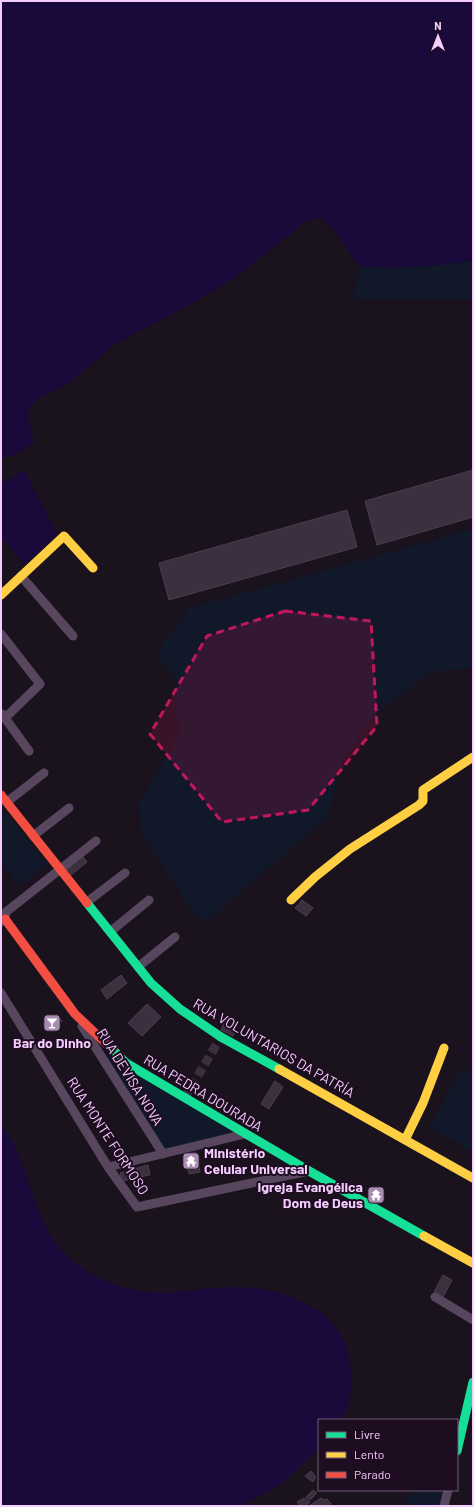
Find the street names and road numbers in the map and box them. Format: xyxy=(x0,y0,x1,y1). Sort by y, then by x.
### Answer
street label: RUA VOLUNTARIOS DA PATRÍA xyxy=(191,994,358,1101)
street label: RUA DEVISA NOVA xyxy=(94,1025,167,1129)
street label: RUA PEDRA DOURADA xyxy=(141,1050,266,1135)
street label: RUA MONTE FORMOSO xyxy=(64,1074,153,1198)

